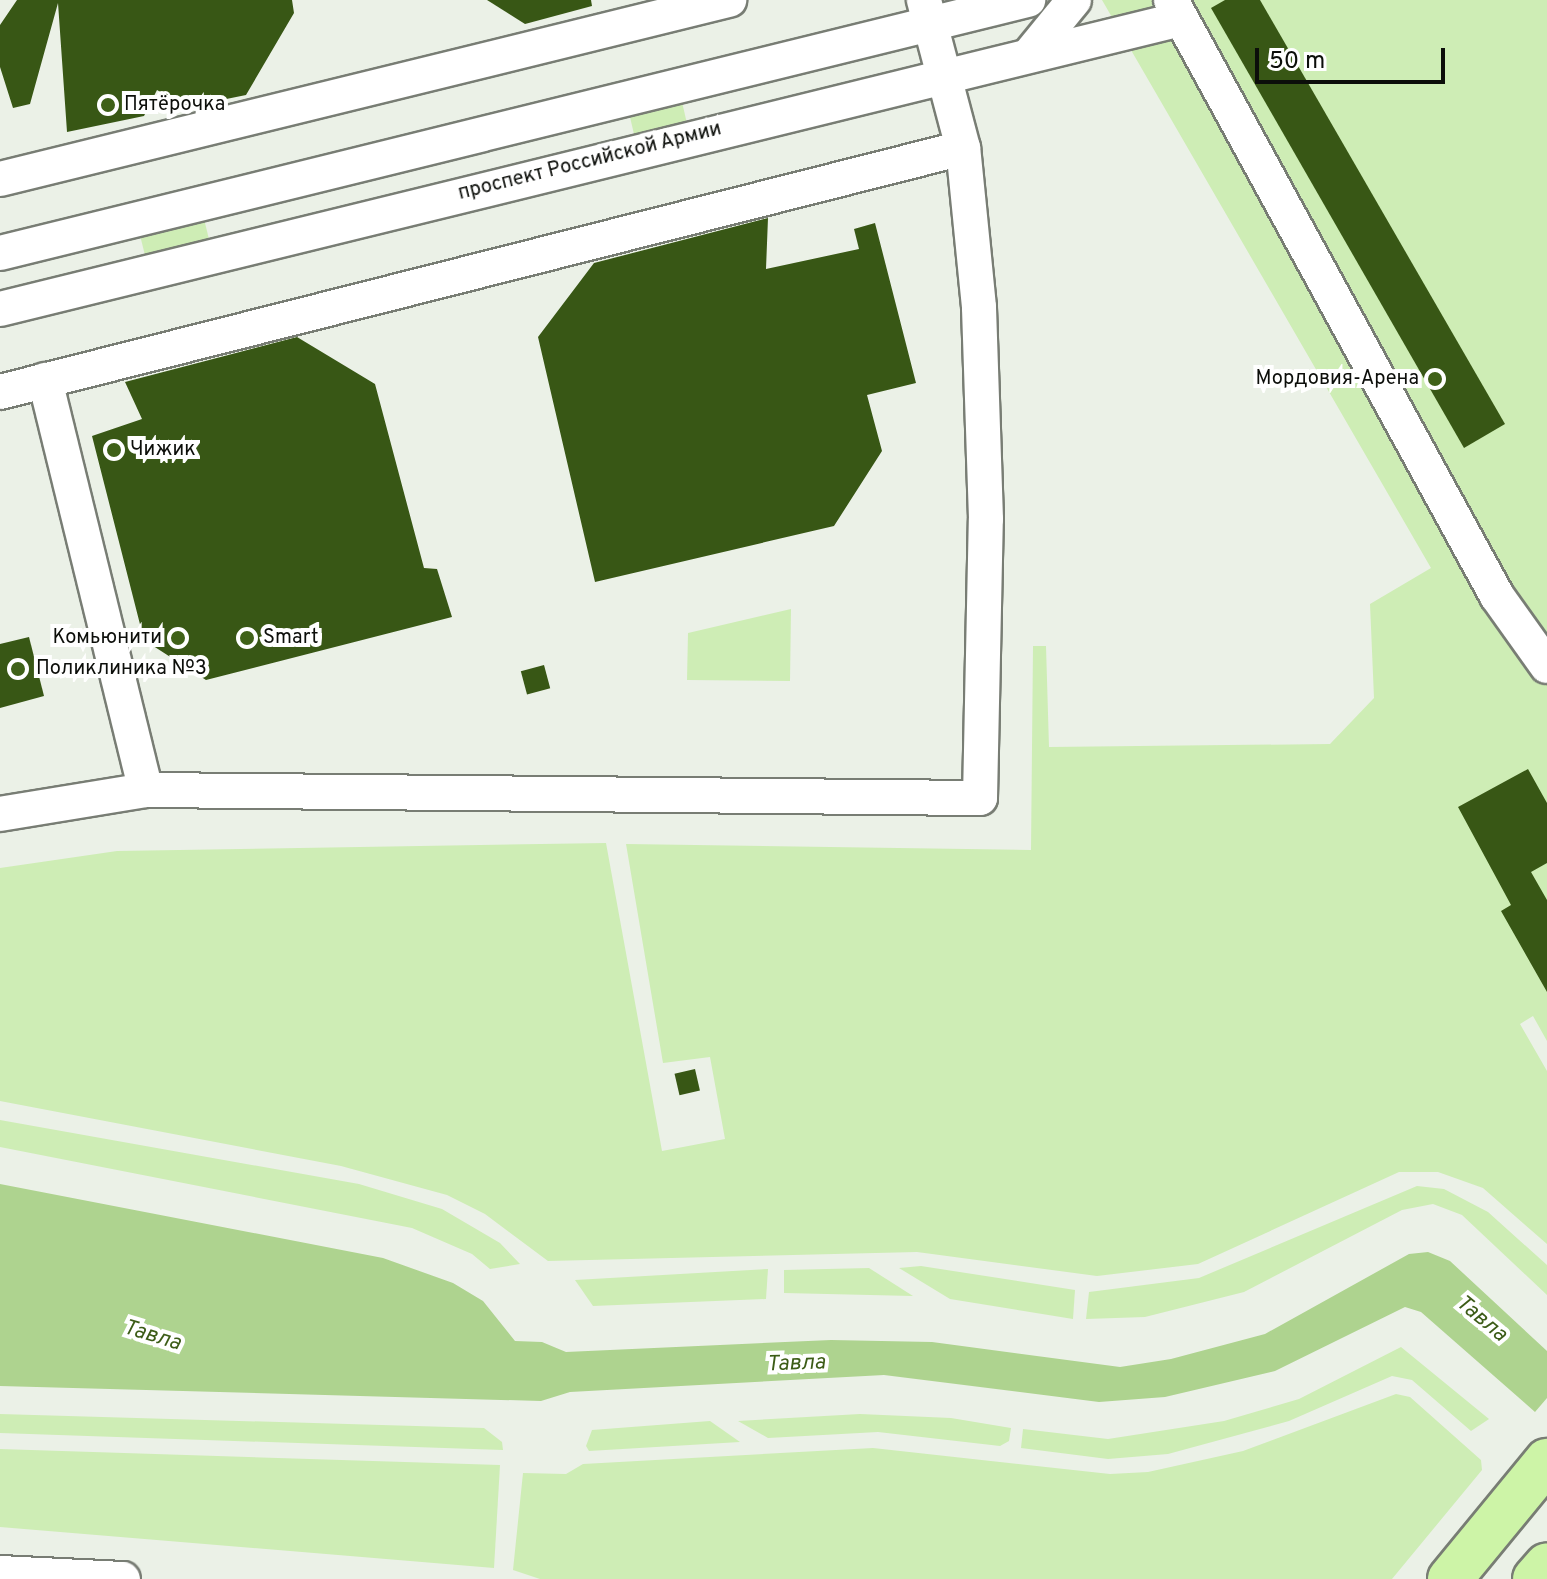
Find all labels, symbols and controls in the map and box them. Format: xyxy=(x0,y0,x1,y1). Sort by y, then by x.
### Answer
scale bar xyxy=(1259,32,1449,82)
text: 50 m xyxy=(1269,47,1325,77)
place label: Пятёрочка xyxy=(124,93,225,117)
marker: Пятёрочка xyxy=(99,96,117,114)
street label: проспект Российской Армии xyxy=(455,118,725,206)
place label: Мордовия-Арена xyxy=(1256,367,1419,391)
marker: Мордовия-Арена xyxy=(1426,370,1444,388)
place label: Чижик xyxy=(130,438,196,462)
marker: Чижик xyxy=(105,441,123,459)
place label: Комьюнити xyxy=(52,626,162,650)
place label: Smart xyxy=(263,626,318,650)
marker: Комьюнити xyxy=(169,629,187,647)
marker: Smart xyxy=(238,629,256,647)
place label: Поликлиника №3 xyxy=(36,657,207,681)
marker: Поликлиника №3 xyxy=(7,658,29,680)
water label: Тавла xyxy=(1450,1290,1512,1348)
water label: Тавла xyxy=(120,1315,184,1357)
water label: Тавла xyxy=(766,1350,826,1378)

